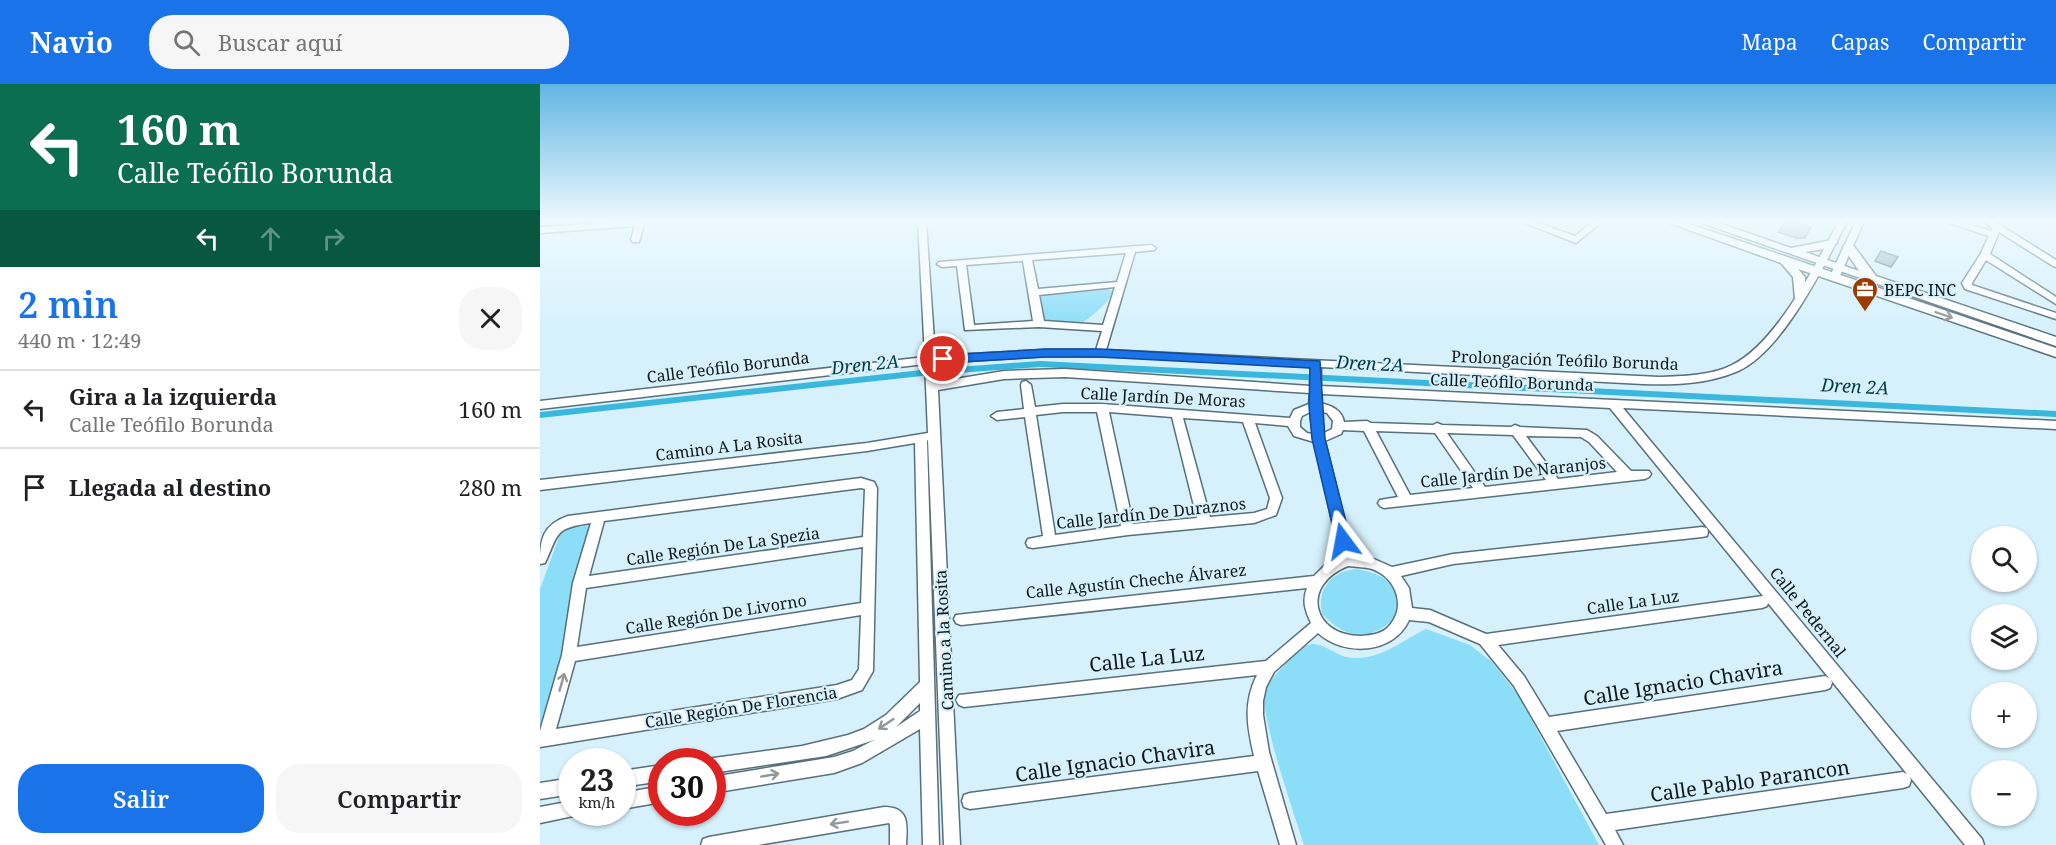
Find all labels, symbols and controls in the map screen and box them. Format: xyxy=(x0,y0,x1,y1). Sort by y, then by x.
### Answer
search box xyxy=(149,15,569,69)
text: Navio xyxy=(30,23,113,61)
icon: search xyxy=(170,26,203,59)
text: Buscar aquí xyxy=(218,27,342,57)
text: Mapa xyxy=(1741,28,1798,56)
text: Capas xyxy=(1831,28,1890,56)
text: Compartir xyxy=(1923,28,2026,56)
text: 160 m xyxy=(117,100,241,157)
icon: left xyxy=(18,108,96,186)
text: Calle Teófilo Borunda xyxy=(117,154,393,191)
icon: left xyxy=(191,222,224,255)
icon: ahead xyxy=(254,222,287,255)
icon: right xyxy=(317,222,350,255)
office icon: BEPC INC xyxy=(1850,275,1880,313)
place label: BEPC INC xyxy=(1884,279,1956,301)
text: 2 min xyxy=(18,280,119,329)
button: close xyxy=(459,287,522,350)
one-way arrow xyxy=(1934,310,1953,321)
text: 440 m · 12:49 xyxy=(18,327,141,354)
pin xyxy=(917,333,968,384)
icon: arrive xyxy=(926,342,959,375)
street label: Prolongación Teófilo Borunda xyxy=(1451,345,1679,375)
street label: Calle Teófilo Borunda xyxy=(645,346,811,388)
water label: Dren 2A xyxy=(829,349,900,380)
water label: Dren 2A xyxy=(1334,349,1405,377)
street label: Calle Teófilo Borunda xyxy=(1430,368,1594,396)
water label: Dren 2A xyxy=(1819,372,1890,400)
text: Gira a la izquierda xyxy=(69,381,277,411)
street label: Calle Jardín De Moras xyxy=(1080,382,1246,412)
icon: left xyxy=(18,393,51,426)
text: 160 m xyxy=(459,394,522,424)
text: Calle Teófilo Borunda xyxy=(69,411,274,438)
street label: Camino A La Rosita xyxy=(654,426,804,466)
street label: Calle Jardín De Naranjos xyxy=(1419,451,1607,493)
icon: arrive xyxy=(18,471,51,504)
text: Llegada al destino xyxy=(69,472,271,502)
text: 280 m xyxy=(459,472,522,502)
street label: Calle Jardín De Duraznos xyxy=(1055,492,1247,534)
position arrow xyxy=(1311,509,1375,573)
street label: Calle Región De La Spezia xyxy=(625,522,821,570)
map controls xyxy=(1971,526,2037,826)
button: search xyxy=(1971,526,2037,592)
street label: Calle Agustín Cheche Álvarez xyxy=(1025,558,1247,604)
street label: Calle Pedernal xyxy=(1765,562,1851,662)
street label: Camino a la Rosita xyxy=(929,569,959,711)
street label: Calle La Luz xyxy=(1585,585,1681,619)
street label: Calle Región De Livorno xyxy=(624,589,808,639)
button: layers xyxy=(1971,604,2037,670)
street label: Calle La Luz xyxy=(1088,639,1206,678)
street label: Calle Ignacio Chavira xyxy=(1581,653,1785,712)
one-way arrow xyxy=(557,673,568,692)
street label: Calle Región De Florencia xyxy=(643,681,839,733)
button: + xyxy=(1971,682,2037,748)
one-way arrow xyxy=(878,718,895,730)
street label: Calle Ignacio Chavira xyxy=(1013,733,1217,788)
speed limit sign: 30 xyxy=(648,748,726,826)
street label: Calle Pablo Parancon xyxy=(1648,753,1852,808)
text: 23 xyxy=(580,759,614,800)
button: − xyxy=(1971,760,2037,826)
button: Salir xyxy=(18,764,264,833)
button: Compartir xyxy=(276,764,522,833)
one-way arrow xyxy=(760,770,780,781)
text: km/h xyxy=(579,792,615,812)
one-way arrow xyxy=(829,818,849,829)

